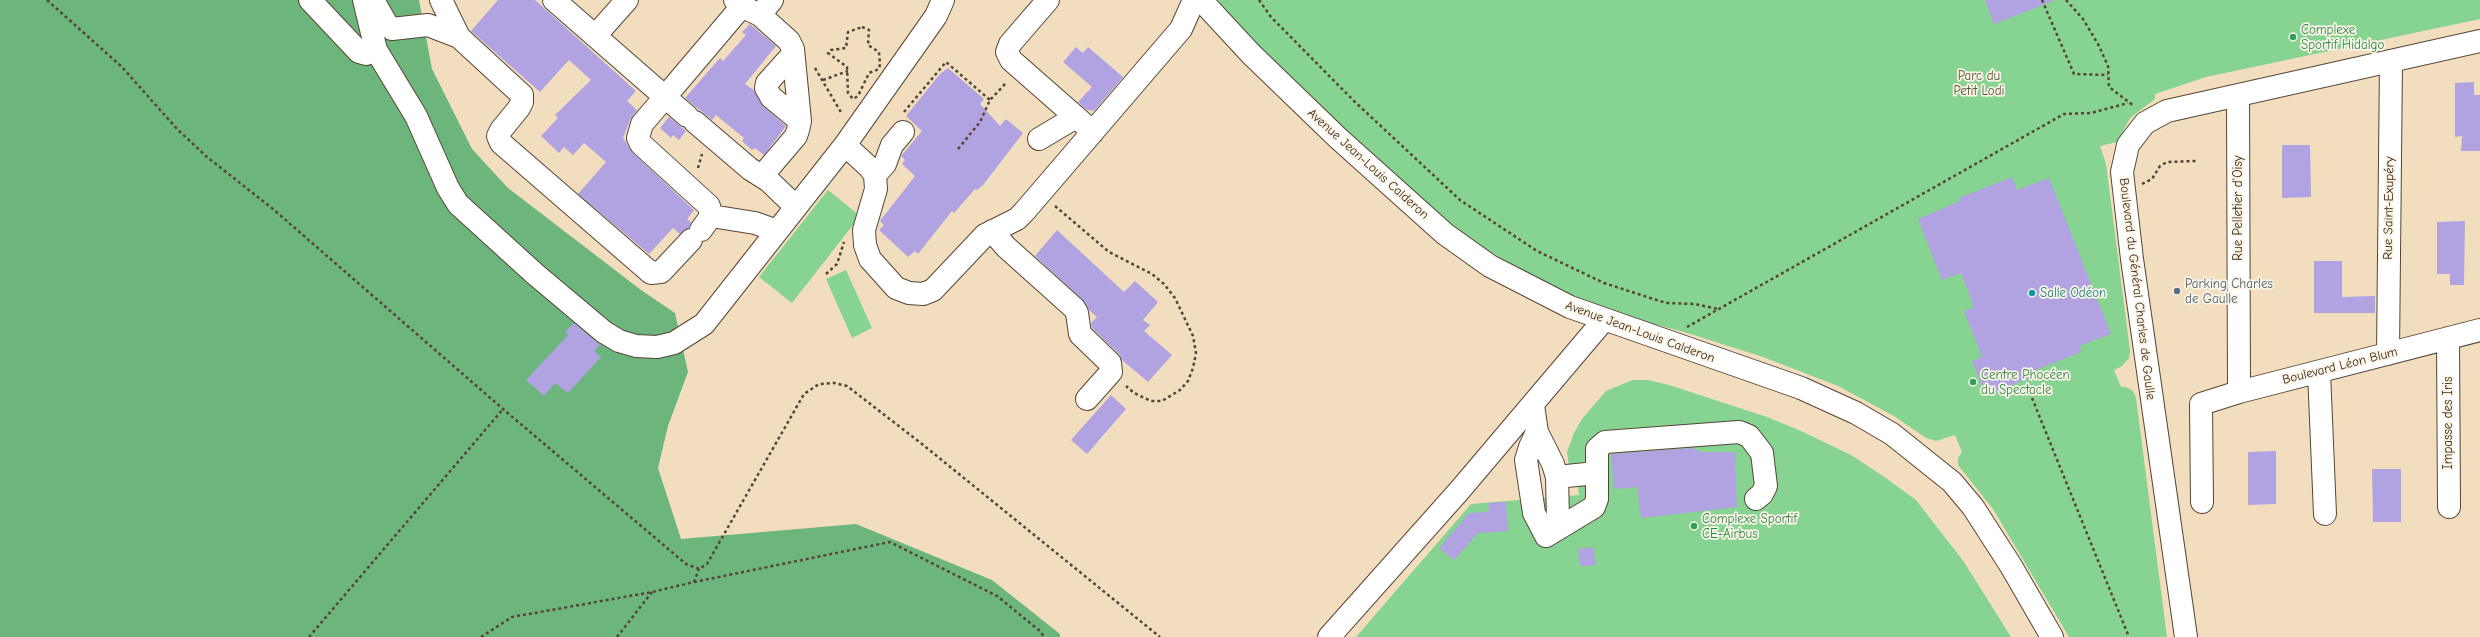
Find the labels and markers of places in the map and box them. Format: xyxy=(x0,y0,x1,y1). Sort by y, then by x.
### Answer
place label: Complexe Sportif Hidalgo xyxy=(2301,22,2384,53)
marker: Complexe Sportif Hidalgo xyxy=(2288,32,2298,42)
place label: Parking Charles de Gaulle xyxy=(2185,276,2273,307)
place label: Salle Odéon xyxy=(2040,285,2106,301)
marker: Parking Charles de Gaulle xyxy=(2172,286,2182,296)
marker: Salle Odéon xyxy=(2027,288,2037,298)
place label: Centre Phocéen du Spectacle xyxy=(1981,367,2070,398)
marker: Centre Phocéen du Spectacle xyxy=(1968,377,1978,387)
place label: Complexe Sportif CE-Airbus xyxy=(1702,511,1797,542)
marker: Complexe Sportif CE-Airbus xyxy=(1689,521,1699,531)

